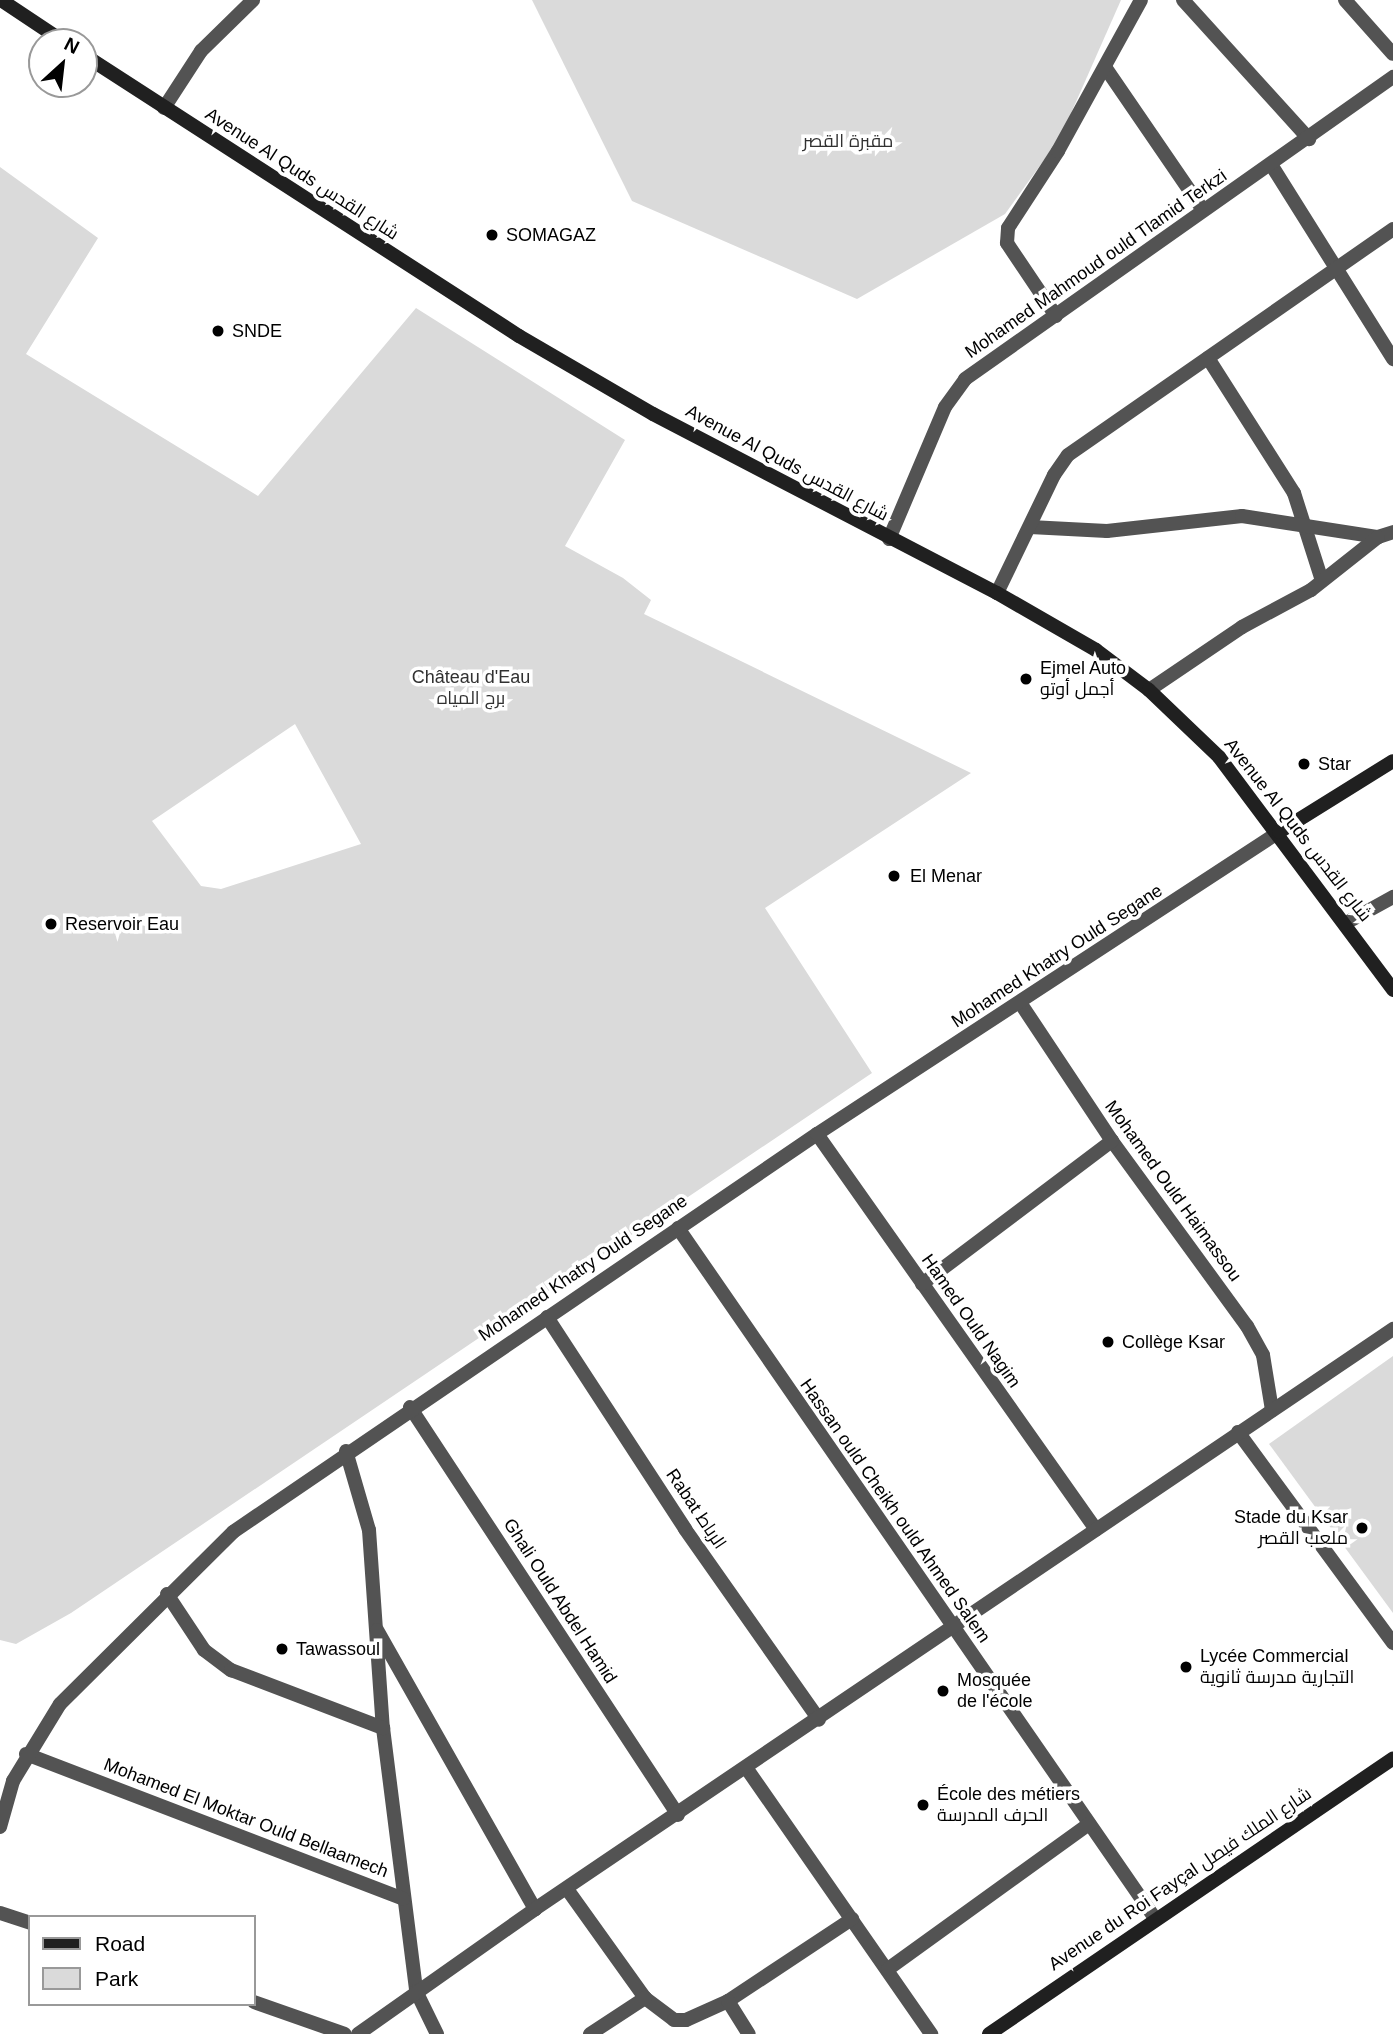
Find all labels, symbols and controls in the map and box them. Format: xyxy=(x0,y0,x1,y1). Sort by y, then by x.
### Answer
north arrow xyxy=(28,28,98,98)
text: N xyxy=(61,33,83,58)
street label: Avenue Al Quds شارع القدس xyxy=(201,103,403,245)
park label: مقبرة القصر xyxy=(803,130,893,152)
street label: Mohamed Mahmoud ould Tlamid Terkzi xyxy=(961,165,1231,363)
place label: SOMAGAZ xyxy=(506,224,596,246)
marker: SOMAGAZ xyxy=(484,227,500,243)
place label: SNDE xyxy=(232,320,282,342)
marker: SNDE xyxy=(210,323,226,339)
street label: Avenue Al Quds شارع القدس xyxy=(682,400,892,526)
place label: Ejmel Auto أجمل أوتو xyxy=(1040,658,1127,700)
park label: Château d'Eau برج المياه xyxy=(412,667,530,710)
marker: Ejmel Auto أجمل أوتو xyxy=(1018,671,1034,687)
street label: Avenue Al Quds شارع القدس xyxy=(1220,734,1376,926)
place label: Star xyxy=(1318,753,1351,775)
marker: Star xyxy=(1296,756,1312,772)
place label: El Menar xyxy=(910,865,982,887)
marker: El Menar xyxy=(884,866,904,886)
street label: Mohamed Khatry Ould Segane xyxy=(947,880,1167,1032)
place label: Reservoir Eau xyxy=(65,913,179,935)
marker: Reservoir Eau xyxy=(43,916,59,932)
street label: Mohamed Ould Haimassou xyxy=(1100,1096,1246,1286)
street label: Mohamed Khatry Ould Segane xyxy=(475,1190,691,1346)
street label: Hamed Ould Nagim xyxy=(917,1250,1025,1392)
place label: Collège Ksar xyxy=(1122,1331,1225,1353)
marker: Collège Ksar xyxy=(1100,1334,1116,1350)
street label: Hassan ould Cheikh ould Ahmed Salem xyxy=(795,1374,995,1648)
street label: Rabat الرباط xyxy=(661,1465,731,1553)
place label: Stade du Ksar ملعب القصر xyxy=(1234,1507,1348,1550)
street label: Ghali Ould Abdel Hamid xyxy=(498,1514,622,1688)
marker: Stade du Ksar ملعب القصر xyxy=(1354,1520,1370,1536)
place label: Tawassoul xyxy=(296,1638,380,1660)
marker: Tawassoul xyxy=(274,1641,290,1657)
place label: Lycée Commercial التجارية مدرسة ثانوية xyxy=(1200,1646,1354,1688)
marker: Lycée Commercial التجارية مدرسة ثانوية xyxy=(1178,1659,1194,1675)
place label: Mosquée de l'école xyxy=(957,1670,1032,1712)
marker: Mosquée de l'école xyxy=(935,1683,951,1699)
street label: Mohamed El Moktar Ould Bellaamech xyxy=(101,1754,391,1882)
street label: Avenue du Roi Fayçal شارع الملك فيصل xyxy=(1045,1783,1315,1975)
place label: École des métiers الحرف المدرسة xyxy=(937,1784,1080,1826)
marker: École des métiers الحرف المدرسة xyxy=(915,1797,931,1813)
legend xyxy=(28,1915,256,2006)
text: Road xyxy=(95,1932,145,1955)
text: Park xyxy=(95,1967,138,1990)

